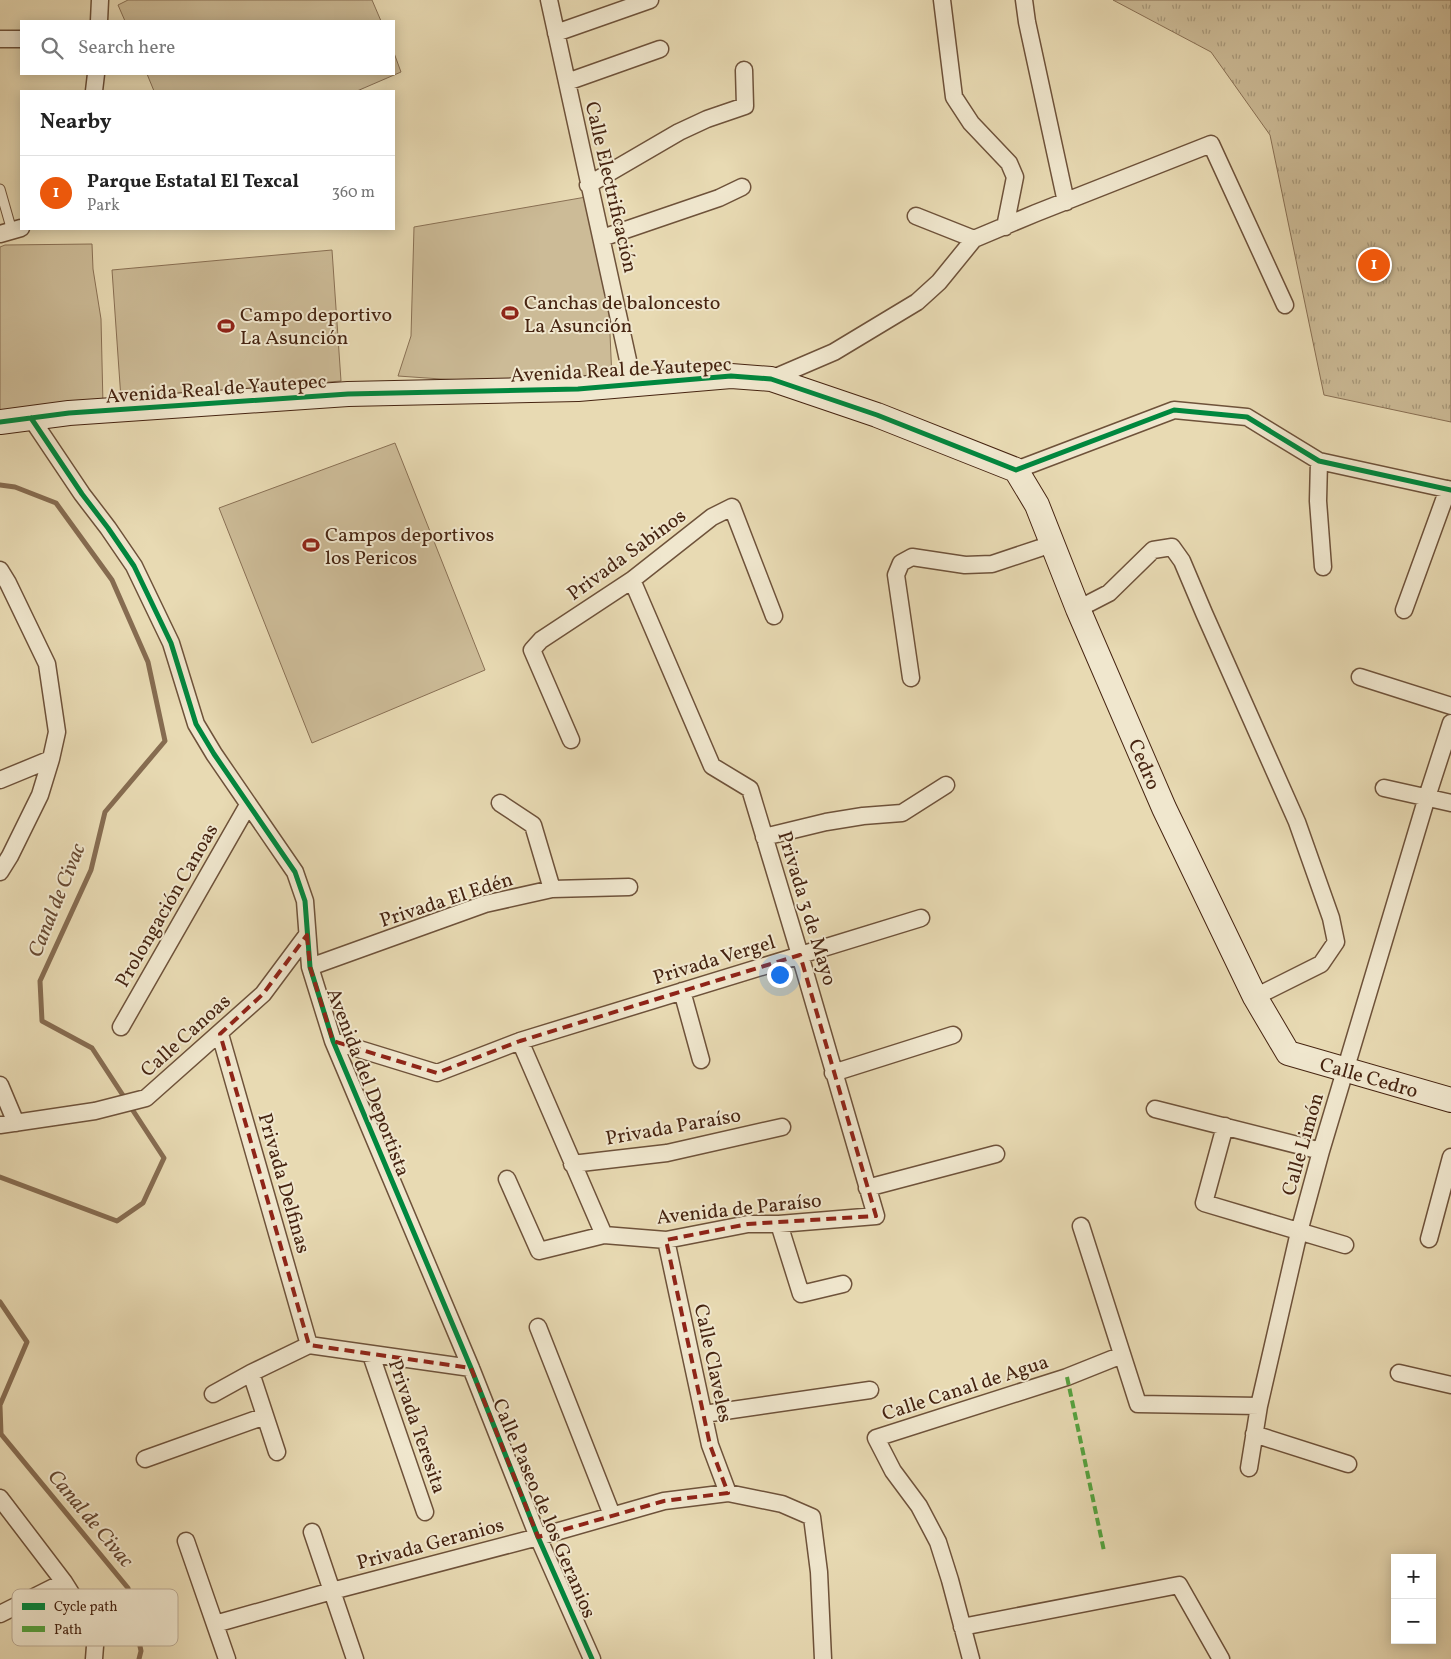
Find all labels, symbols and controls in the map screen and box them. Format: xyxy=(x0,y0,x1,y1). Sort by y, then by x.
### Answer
search box xyxy=(20,20,395,75)
icon: search xyxy=(38,34,66,62)
text: Search here xyxy=(78,35,175,61)
street label: Calle Electrificación xyxy=(577,99,643,276)
text: Nearby xyxy=(40,108,111,137)
text: Parque Estatal El Texcal xyxy=(87,169,299,195)
text: 1 xyxy=(53,182,59,204)
text: 360 m xyxy=(332,182,375,204)
text: Park xyxy=(87,195,120,217)
pin: 1 xyxy=(1358,246,1390,284)
place label: Canchas de baloncesto La Asunción xyxy=(524,290,721,341)
place label: Campo deportivo La Asunción xyxy=(240,302,392,353)
sports icon: Canchas de baloncesto La Asunción xyxy=(500,303,520,323)
sports icon: Campo deportivo La Asunción xyxy=(216,316,236,336)
street label: Avenida Real de Yautepec xyxy=(510,351,732,391)
street label: Avenida Real de Yautepec xyxy=(105,368,328,412)
street label: Privada Sabinos xyxy=(562,503,692,608)
place label: Campos deportivos los Pericos xyxy=(325,522,494,573)
sports icon: Campos deportivos los Pericos xyxy=(301,535,321,555)
street label: Cedro xyxy=(1120,735,1166,795)
street label: Prolongación Canoas xyxy=(109,819,226,993)
street label: Privada 3 de Mayo xyxy=(769,828,843,989)
water label: Canal de Civac xyxy=(21,839,94,962)
street label: Privada El Edén xyxy=(376,866,517,936)
street label: Privada Vergel xyxy=(650,929,779,993)
your location xyxy=(767,962,793,988)
street label: Avenida del Deportista xyxy=(318,984,416,1181)
street label: Calle Canoas xyxy=(135,988,238,1085)
street label: Calle Cedro xyxy=(1316,1052,1421,1106)
street label: Calle Limón xyxy=(1276,1090,1332,1199)
street label: Privada Paraíso xyxy=(603,1102,743,1154)
street label: Privada Delfinas xyxy=(250,1110,316,1257)
street label: Avenida de Paraíso xyxy=(655,1187,823,1233)
street label: Calle Claveles xyxy=(686,1301,738,1425)
street label: Calle Canal de Agua xyxy=(879,1349,1053,1429)
street label: Privada Teresita xyxy=(380,1356,452,1498)
street label: Calle Paseo de los Geranios xyxy=(484,1395,602,1623)
water label: Canal de Civac xyxy=(40,1464,140,1575)
street label: Privada Geranios xyxy=(354,1512,507,1578)
map controls xyxy=(1391,1554,1436,1644)
button: + xyxy=(1391,1554,1436,1599)
legend xyxy=(12,1589,178,1646)
text: Cycle path xyxy=(54,1598,118,1617)
button: − xyxy=(1391,1599,1436,1644)
text: Path xyxy=(54,1621,82,1640)

